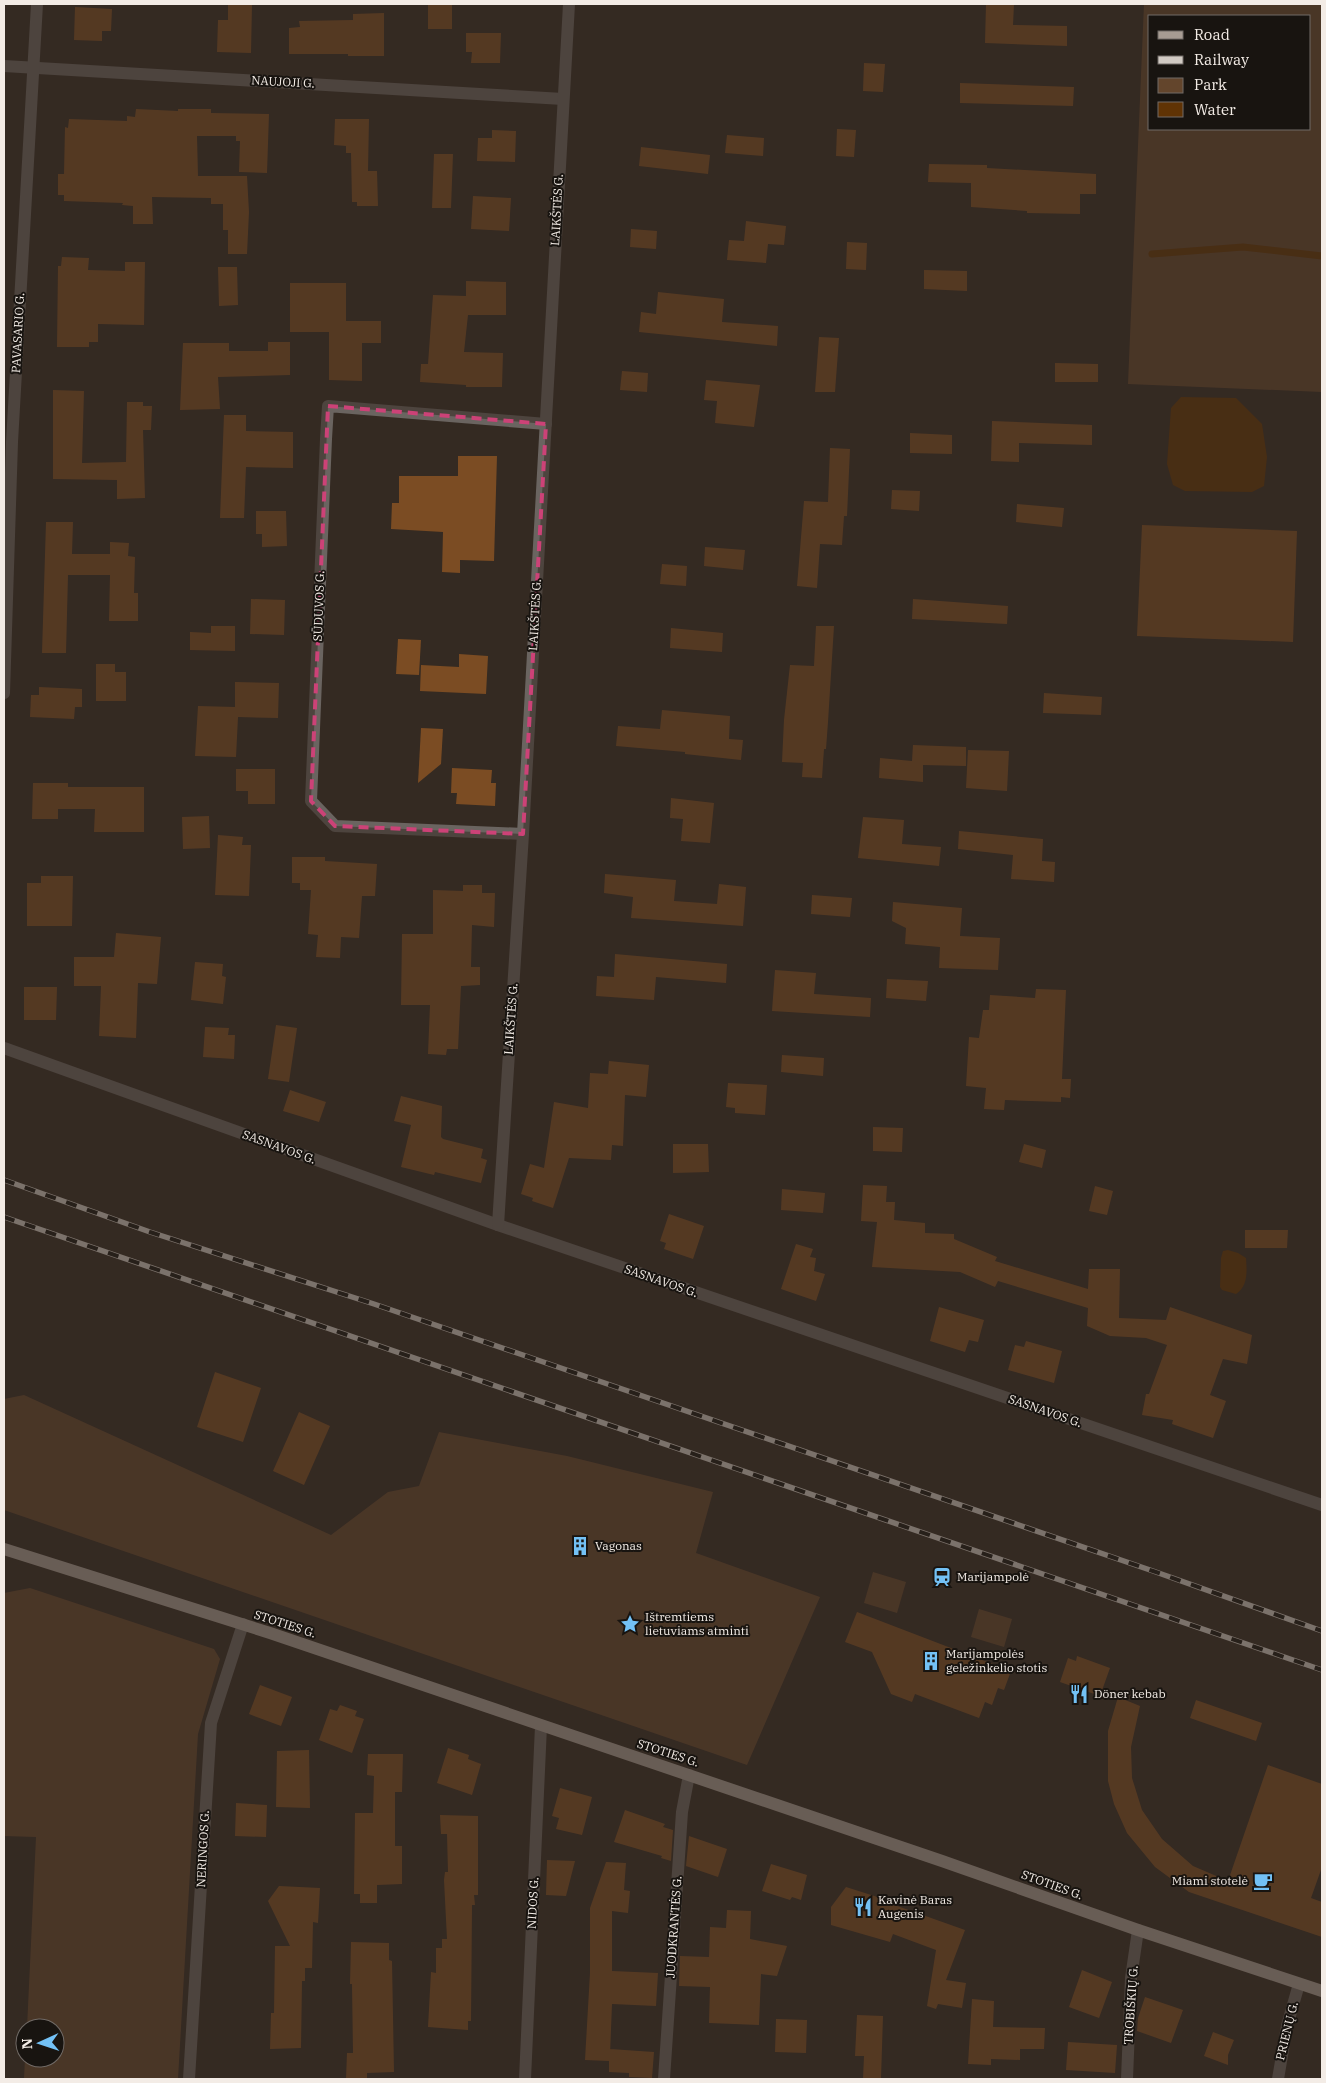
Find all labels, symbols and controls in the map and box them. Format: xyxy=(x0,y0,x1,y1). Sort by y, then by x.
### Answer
legend xyxy=(1148,15,1311,130)
text: Road xyxy=(1194,25,1230,44)
text: Railway xyxy=(1194,50,1249,69)
street label: NAUJOJI G. xyxy=(251,72,315,91)
text: Park xyxy=(1194,75,1227,94)
text: Water xyxy=(1194,100,1236,119)
street label: LAIKŠTĖS G. xyxy=(547,174,566,246)
street label: PAVASARIO G. xyxy=(8,292,27,374)
street label: SŪDUVOS G. xyxy=(310,570,327,642)
street label: LAIKŠTĖS G. xyxy=(525,579,544,651)
street label: LAIKŠTĖS G. xyxy=(501,983,520,1055)
street label: SASNAVOS G. xyxy=(241,1126,318,1167)
street label: SASNAVOS G. xyxy=(622,1261,700,1300)
street label: SASNAVOS G. xyxy=(1006,1391,1084,1430)
building icon: Vagonas xyxy=(569,1535,591,1557)
place label: Vagonas xyxy=(595,1538,642,1553)
station icon: Marijampolė xyxy=(931,1566,953,1588)
place label: Marijampolė xyxy=(957,1569,1029,1584)
street label: STOTIES G. xyxy=(252,1606,318,1641)
place label: Ištremtiems lietuviams atminti xyxy=(645,1609,749,1638)
place icon: Ištremtiems lietuviams atminti xyxy=(619,1613,641,1635)
place label: Marijampolės geležinkelio stotis xyxy=(946,1646,1047,1675)
building icon: Marijampolės geležinkelio stotis xyxy=(920,1650,942,1672)
restaurant icon: Döner kebab xyxy=(1068,1683,1090,1705)
place label: Döner kebab xyxy=(1094,1686,1166,1701)
street label: STOTIES G. xyxy=(635,1735,701,1770)
street label: NERINGOS G. xyxy=(193,1810,212,1888)
street label: STOTIES G. xyxy=(1019,1867,1085,1903)
cafe icon: Miami stotelė xyxy=(1252,1870,1274,1892)
place label: Miami stotelė xyxy=(1172,1873,1248,1888)
street label: JUODKRANTĖS G. xyxy=(662,1875,685,1979)
street label: NIDOS G. xyxy=(524,1877,541,1929)
place label: Kavinė Baras Augenis xyxy=(878,1892,952,1921)
restaurant icon: Kavinė Baras Augenis xyxy=(852,1896,874,1918)
street label: TROBIŠKIŲ G. xyxy=(1120,1965,1141,2045)
street label: PRIENŲ G. xyxy=(1272,2000,1301,2062)
north arrow xyxy=(15,2018,65,2068)
text: N xyxy=(18,2038,36,2050)

